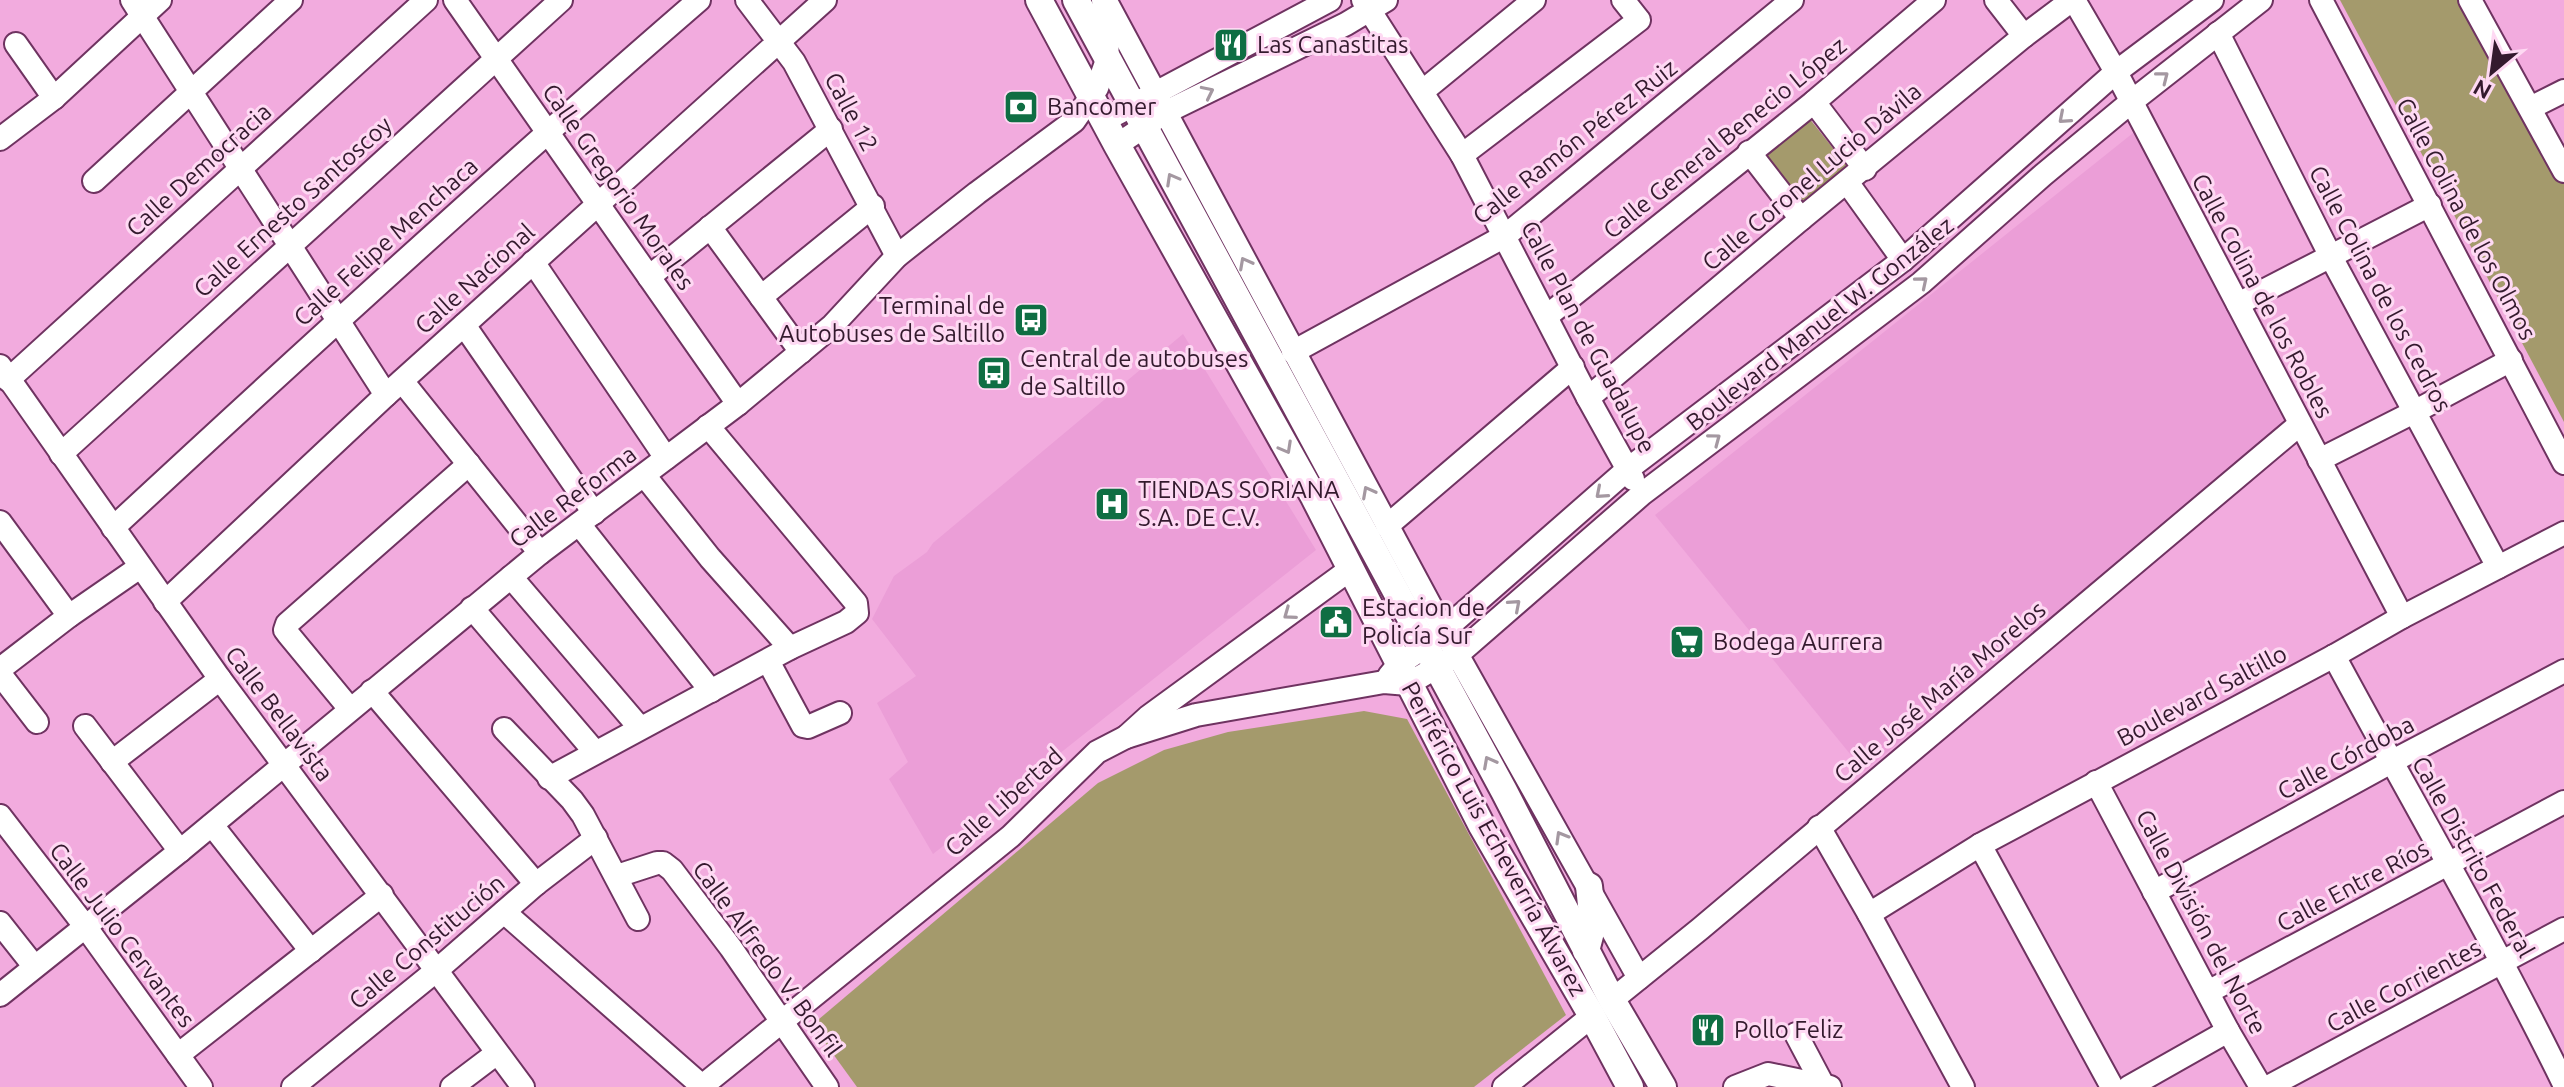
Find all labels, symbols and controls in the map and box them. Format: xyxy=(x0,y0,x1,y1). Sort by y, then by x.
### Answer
restaurant icon: Las Canastitas xyxy=(1212,26,1250,64)
place label: Las Canastitas xyxy=(1257,31,1408,58)
street label: Calle General Benecio López xyxy=(1598,31,1851,244)
north arrow xyxy=(2452,32,2532,112)
street label: Calle Ramón Pérez Ruiz xyxy=(1467,54,1682,230)
street label: Calle 12 xyxy=(819,68,883,156)
one-way arrow xyxy=(2154,72,2169,86)
text: N xyxy=(2469,75,2495,105)
street label: Calle Coronel Lucio Dávila xyxy=(1697,77,1926,276)
street label: Calle Gregorio Morales xyxy=(537,79,700,295)
one-way arrow xyxy=(1199,86,1214,102)
bank icon: Bancomer xyxy=(1002,88,1040,126)
place label: Bancomer xyxy=(1047,93,1156,120)
street label: Calle Colina de los Olmos xyxy=(2391,93,2542,344)
street label: Calle Democracia xyxy=(121,98,277,242)
one-way arrow xyxy=(2058,109,2073,123)
street label: Calle Ernesto Santoscoy xyxy=(188,111,397,302)
street label: Calle Felipe Menchaca xyxy=(288,152,483,331)
street label: Calle Colina de los Cedros xyxy=(2304,161,2457,417)
street label: Calle Colina de los Robles xyxy=(2186,169,2338,423)
one-way arrow xyxy=(1166,173,1182,187)
street label: Boulevard Manuel W. González xyxy=(1681,211,1959,436)
street label: Calle Plan de Guadalupe xyxy=(1516,216,1661,457)
street label: Calle Nacional xyxy=(409,218,540,339)
one-way arrow xyxy=(1240,256,1255,271)
one-way arrow xyxy=(1913,277,1928,291)
place label: Terminal de Autobuses de Saltillo xyxy=(779,292,1005,347)
bus stop icon: Terminal de Autobuses de Saltillo xyxy=(1012,301,1050,339)
place label: Central de autobuses de Saltillo xyxy=(1020,345,1248,400)
bus stop icon: Central de autobuses de Saltillo xyxy=(975,354,1013,392)
one-way arrow xyxy=(1706,434,1721,449)
one-way arrow xyxy=(1276,439,1292,453)
street label: Calle Reforma xyxy=(504,440,641,553)
place label: TIENDAS SORIANA S.A. DE C.V. xyxy=(1138,476,1340,531)
one-way arrow xyxy=(1595,483,1610,497)
hospital icon: TIENDAS SORIANA S.A. DE C.V. xyxy=(1093,485,1131,523)
one-way arrow xyxy=(1363,486,1378,500)
place label: Estacion de Policía Sur xyxy=(1362,594,1485,649)
street label: Calle José María Morelos xyxy=(1829,595,2051,788)
one-way arrow xyxy=(1506,600,1520,614)
public building icon: Estacion de Policía Sur xyxy=(1317,603,1355,641)
one-way arrow xyxy=(1284,605,1298,619)
supermarket icon: Bodega Aurrera xyxy=(1668,623,1706,661)
place label: Bodega Aurrera xyxy=(1713,628,1883,655)
street label: Boulevard Saltillo xyxy=(2112,639,2291,752)
street label: Calle Bellavista xyxy=(220,641,339,786)
street label: Periférico Luis Echeverría Álvarez xyxy=(1397,676,1593,1001)
street label: Calle Córdoba xyxy=(2273,710,2419,805)
street label: Calle Libertad xyxy=(939,742,1068,861)
street label: Calle Distrito Federal xyxy=(2407,752,2540,962)
one-way arrow xyxy=(1483,756,1498,770)
street label: Calle División del Norte xyxy=(2131,805,2272,1039)
one-way arrow xyxy=(1555,831,1571,845)
street label: Calle Entre Ríos xyxy=(2272,834,2433,937)
street label: Calle Julio Cervantes xyxy=(44,837,201,1032)
street label: Calle Alfredo V. Bonfil xyxy=(688,856,847,1062)
street label: Calle Constitución xyxy=(344,869,510,1014)
street label: Calle Corrientes xyxy=(2322,933,2486,1038)
restaurant icon: Pollo Feliz xyxy=(1689,1011,1727,1049)
place label: Pollo Feliz xyxy=(1734,1016,1843,1043)

